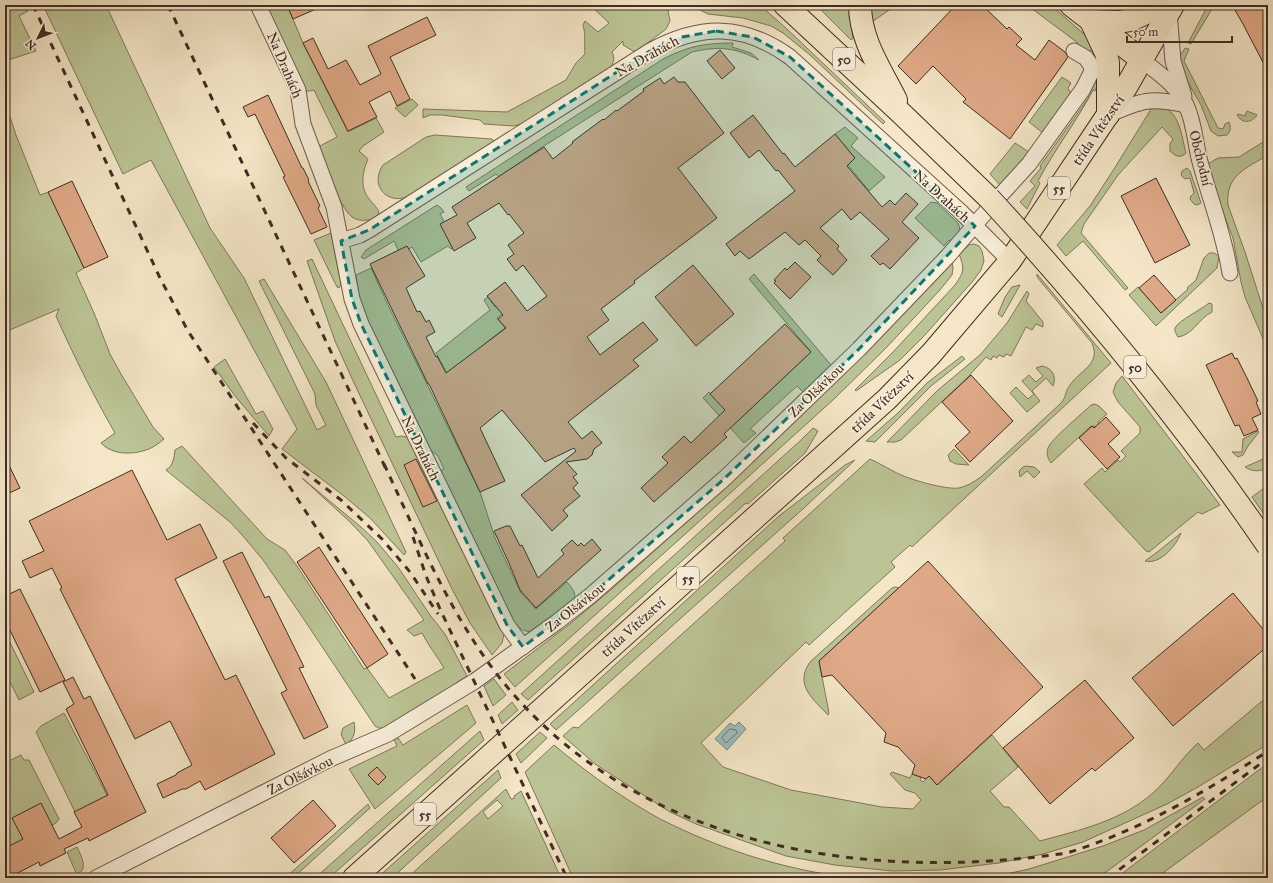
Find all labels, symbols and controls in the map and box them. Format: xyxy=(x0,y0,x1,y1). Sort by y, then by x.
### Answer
north arrow xyxy=(18,18,58,58)
scale bar xyxy=(1127,18,1232,44)
text: 50 m xyxy=(1133,25,1158,39)
street label: Na Drahách xyxy=(263,30,306,101)
street label: Na Drahách xyxy=(612,32,682,81)
text: N xyxy=(23,36,39,52)
road number: 50 xyxy=(833,48,855,70)
street label: třída Vítězství xyxy=(1069,91,1129,169)
street label: Obchodní xyxy=(1185,129,1216,189)
street label: Na Drahách xyxy=(910,167,974,226)
road number: 55 xyxy=(1048,177,1070,199)
road number: 50 xyxy=(1124,356,1146,378)
street label: Za Olšávkou xyxy=(785,359,848,421)
street label: třída Vítězství xyxy=(847,367,918,437)
street label: Na Drahách xyxy=(398,413,444,484)
road number: 55 xyxy=(677,567,699,589)
street label: Za Olšávkou xyxy=(542,579,609,636)
street label: třída Vítězství xyxy=(598,593,670,661)
street label: Za Olšávkou xyxy=(265,752,336,799)
road number: 55 xyxy=(414,803,436,825)

